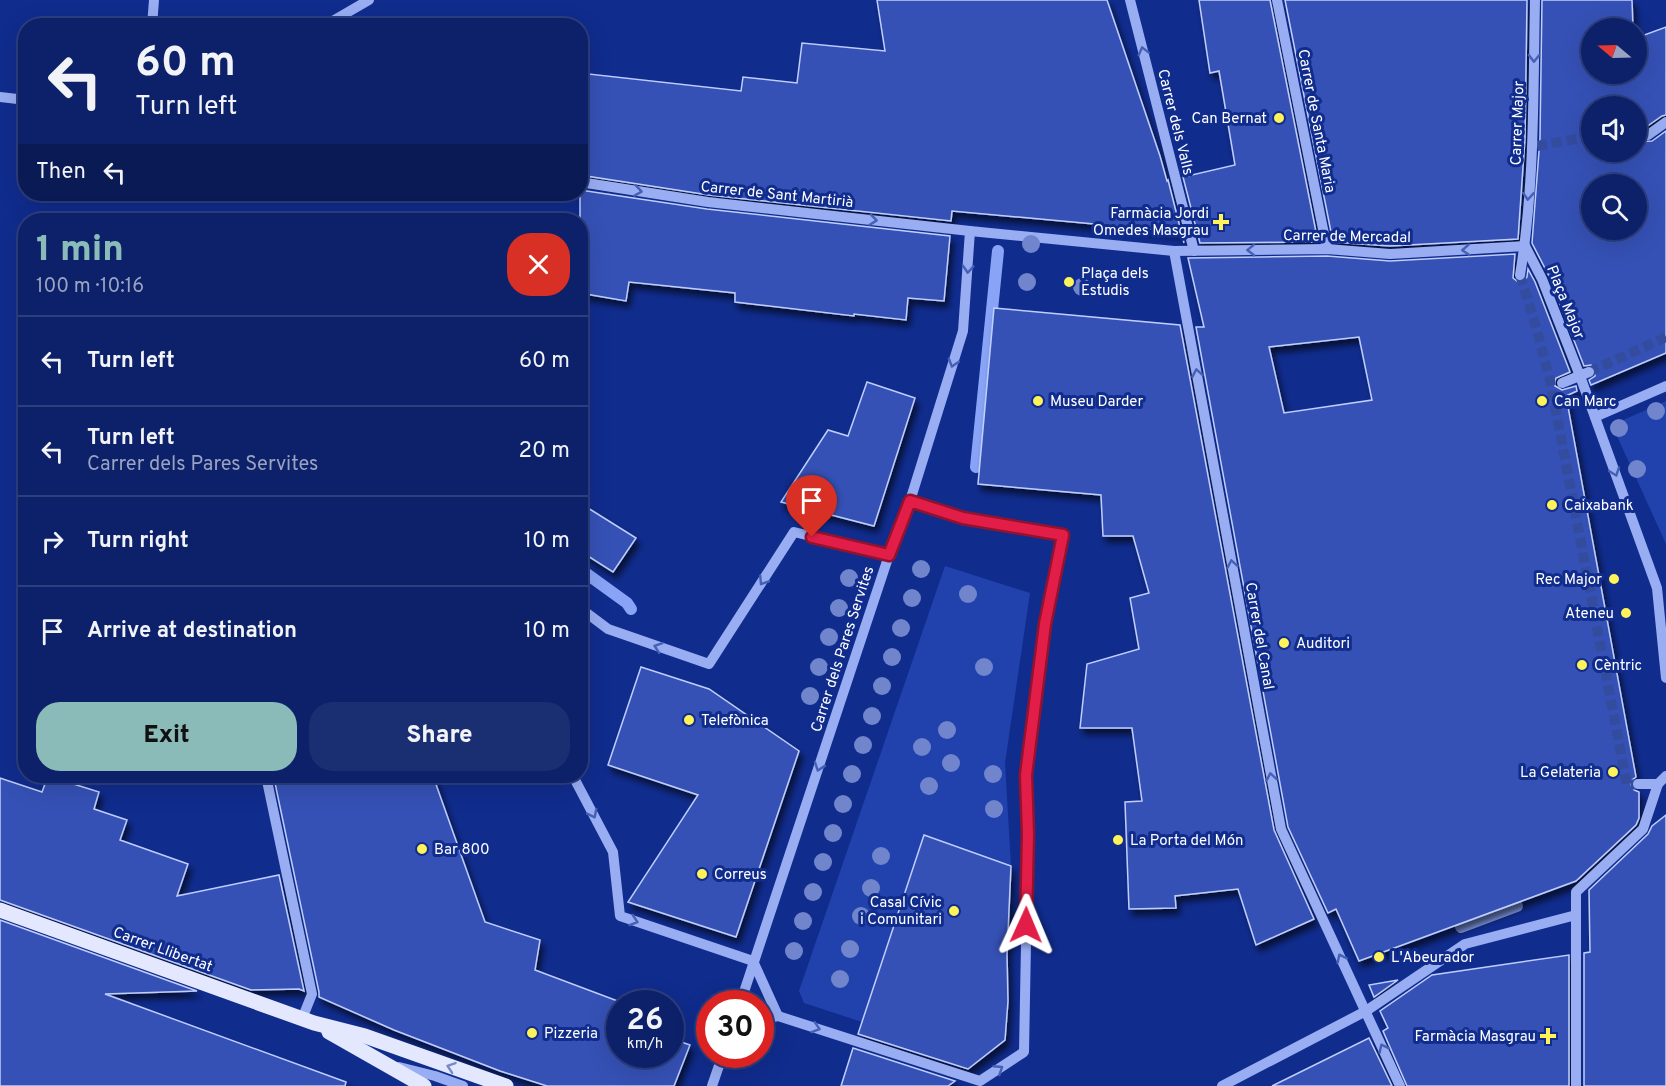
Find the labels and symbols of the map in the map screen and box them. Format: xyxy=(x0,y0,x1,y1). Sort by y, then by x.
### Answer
north arrow xyxy=(1581,18,1647,84)
one-way arrow xyxy=(1138,47,1151,57)
street label: Carrer de Santa Maria xyxy=(1292,48,1339,195)
one-way arrow xyxy=(1528,54,1540,63)
street label: Carrer dels Valls xyxy=(1152,67,1197,177)
street label: Carrer Major xyxy=(1508,80,1529,166)
place label: Can Bernat xyxy=(1191,110,1267,129)
marker: Can Bernat xyxy=(1272,111,1286,125)
street label: Carrer de Sant Martirià xyxy=(700,178,854,213)
one-way arrow xyxy=(634,185,643,197)
one-way arrow xyxy=(1522,192,1535,201)
place label: Farmàcia Jordi Omedes Masgrau xyxy=(1093,205,1209,241)
one-way arrow xyxy=(869,214,878,226)
marker: Farmàcia Jordi Omedes Masgrau xyxy=(1214,215,1228,229)
street label: Carrer de Mercadal xyxy=(1283,227,1411,248)
one-way arrow xyxy=(1462,243,1471,256)
one-way arrow xyxy=(1246,244,1255,256)
street label: Plaça Major xyxy=(1541,263,1588,342)
one-way arrow xyxy=(961,264,974,273)
place label: Plaça dels Estudis xyxy=(1081,265,1149,301)
marker: Plaça dels Estudis xyxy=(1062,275,1076,289)
one-way arrow xyxy=(948,357,960,368)
one-way arrow xyxy=(1191,368,1204,378)
place label: Museu Darder xyxy=(1050,393,1144,412)
place label: Can Marc xyxy=(1554,393,1616,412)
marker: Museu Darder xyxy=(1031,394,1045,408)
marker: Can Marc xyxy=(1535,394,1549,408)
one-way arrow xyxy=(1607,466,1620,476)
pin xyxy=(786,475,837,537)
place label: Caixabank xyxy=(1564,497,1634,516)
marker: Caixabank xyxy=(1545,498,1559,512)
one-way arrow xyxy=(1226,560,1239,570)
street label: Carrer dels Pares Servites xyxy=(808,564,879,735)
place label: Rec Major xyxy=(1535,571,1602,590)
marker: Rec Major xyxy=(1607,572,1621,586)
one-way arrow xyxy=(759,575,770,586)
street label: Carrer del Canal xyxy=(1240,581,1277,691)
place label: Ateneu xyxy=(1565,605,1614,624)
marker: Ateneu xyxy=(1619,606,1633,620)
place label: Auditori xyxy=(1296,635,1350,654)
marker: Auditori xyxy=(1277,636,1291,650)
one-way arrow xyxy=(653,641,664,654)
place label: Cèntric xyxy=(1594,657,1642,676)
marker: Cèntric xyxy=(1575,658,1589,672)
place label: Telefònica xyxy=(701,712,769,731)
marker: Telefònica xyxy=(682,713,696,727)
one-way arrow xyxy=(814,761,827,772)
place label: La Gelateria xyxy=(1520,764,1601,783)
marker: La Gelateria xyxy=(1606,765,1620,779)
one-way arrow xyxy=(1265,772,1278,782)
one-way arrow xyxy=(586,808,597,818)
place label: La Porta del Món xyxy=(1130,832,1243,851)
marker: La Porta del Món xyxy=(1111,833,1125,847)
place label: Bar 800 xyxy=(434,841,490,860)
marker: Bar 800 xyxy=(415,842,429,856)
place label: Correus xyxy=(714,866,767,885)
marker: Correus xyxy=(695,867,709,881)
position arrow xyxy=(994,893,1058,957)
place label: Casal Cívic i Comunitari xyxy=(860,894,942,930)
marker: Casal Cívic i Comunitari xyxy=(947,904,961,918)
one-way arrow xyxy=(628,914,639,926)
street label: Carrer Llibertat xyxy=(110,924,215,977)
place label: L'Abeurador xyxy=(1391,949,1474,968)
marker: L'Abeurador xyxy=(1372,950,1386,964)
one-way arrow xyxy=(1336,953,1348,964)
speed limit sign: 30 xyxy=(696,990,774,1068)
one-way arrow xyxy=(810,1021,821,1033)
place label: Pizzeria xyxy=(544,1025,598,1044)
marker: Pizzeria xyxy=(525,1026,539,1040)
place label: Farmàcia Masgrau xyxy=(1415,1028,1536,1047)
marker: Farmàcia Masgrau xyxy=(1541,1029,1555,1043)
one-way arrow xyxy=(1378,1044,1390,1055)
one-way arrow xyxy=(446,1061,457,1074)
one-way arrow xyxy=(993,1064,1003,1076)

